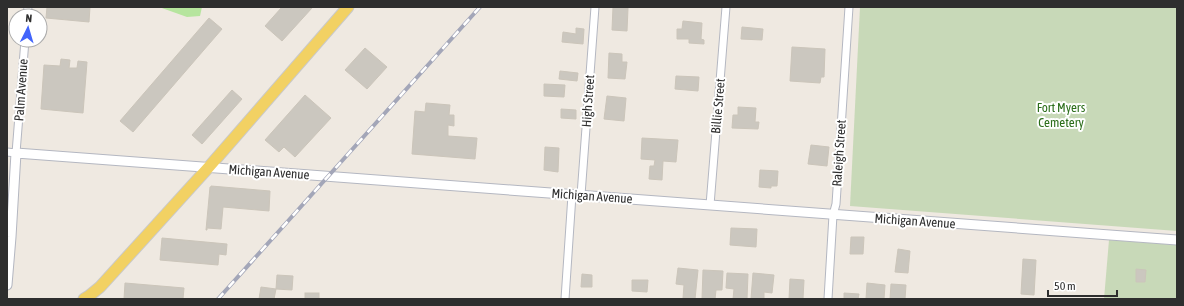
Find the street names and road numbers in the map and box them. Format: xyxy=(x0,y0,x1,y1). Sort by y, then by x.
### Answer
street label: Palm Avenue xyxy=(11,58,31,122)
street label: High Street xyxy=(579,74,597,128)
street label: Billie Street xyxy=(708,78,728,134)
street label: Raleigh Street xyxy=(829,119,849,187)
street label: Michigan Avenue xyxy=(228,162,310,182)
street label: Michigan Avenue xyxy=(551,186,633,206)
street label: Michigan Avenue xyxy=(874,211,956,231)

